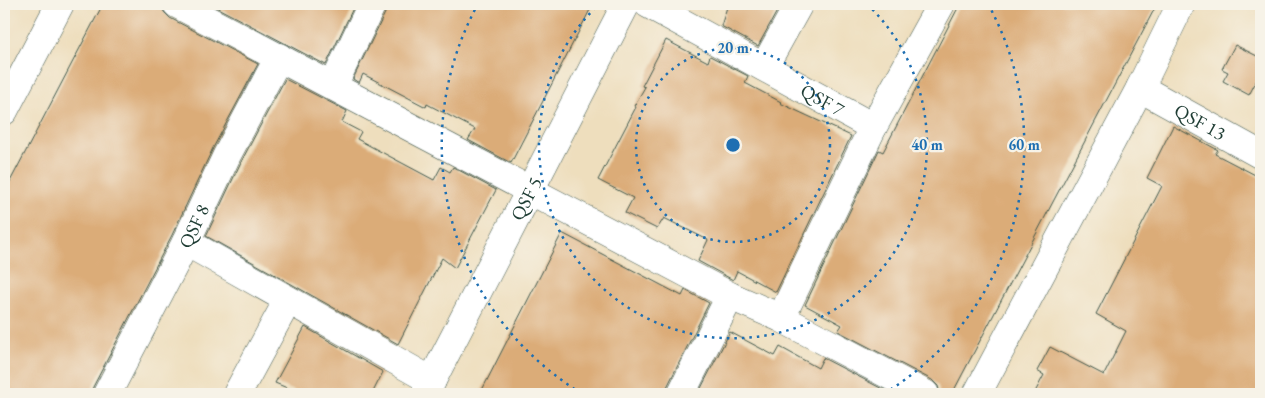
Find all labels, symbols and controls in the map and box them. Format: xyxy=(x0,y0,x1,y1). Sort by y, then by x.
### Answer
text: 20 m xyxy=(717,38,749,57)
street label: QSF 7 xyxy=(796,77,850,122)
street label: QSF 13 xyxy=(1170,97,1231,146)
text: 40 m xyxy=(911,135,943,154)
text: 60 m xyxy=(1008,135,1040,154)
centre of rings xyxy=(724,136,742,154)
street label: QSF 5 xyxy=(504,172,547,225)
street label: QSF 8 xyxy=(172,200,215,252)

